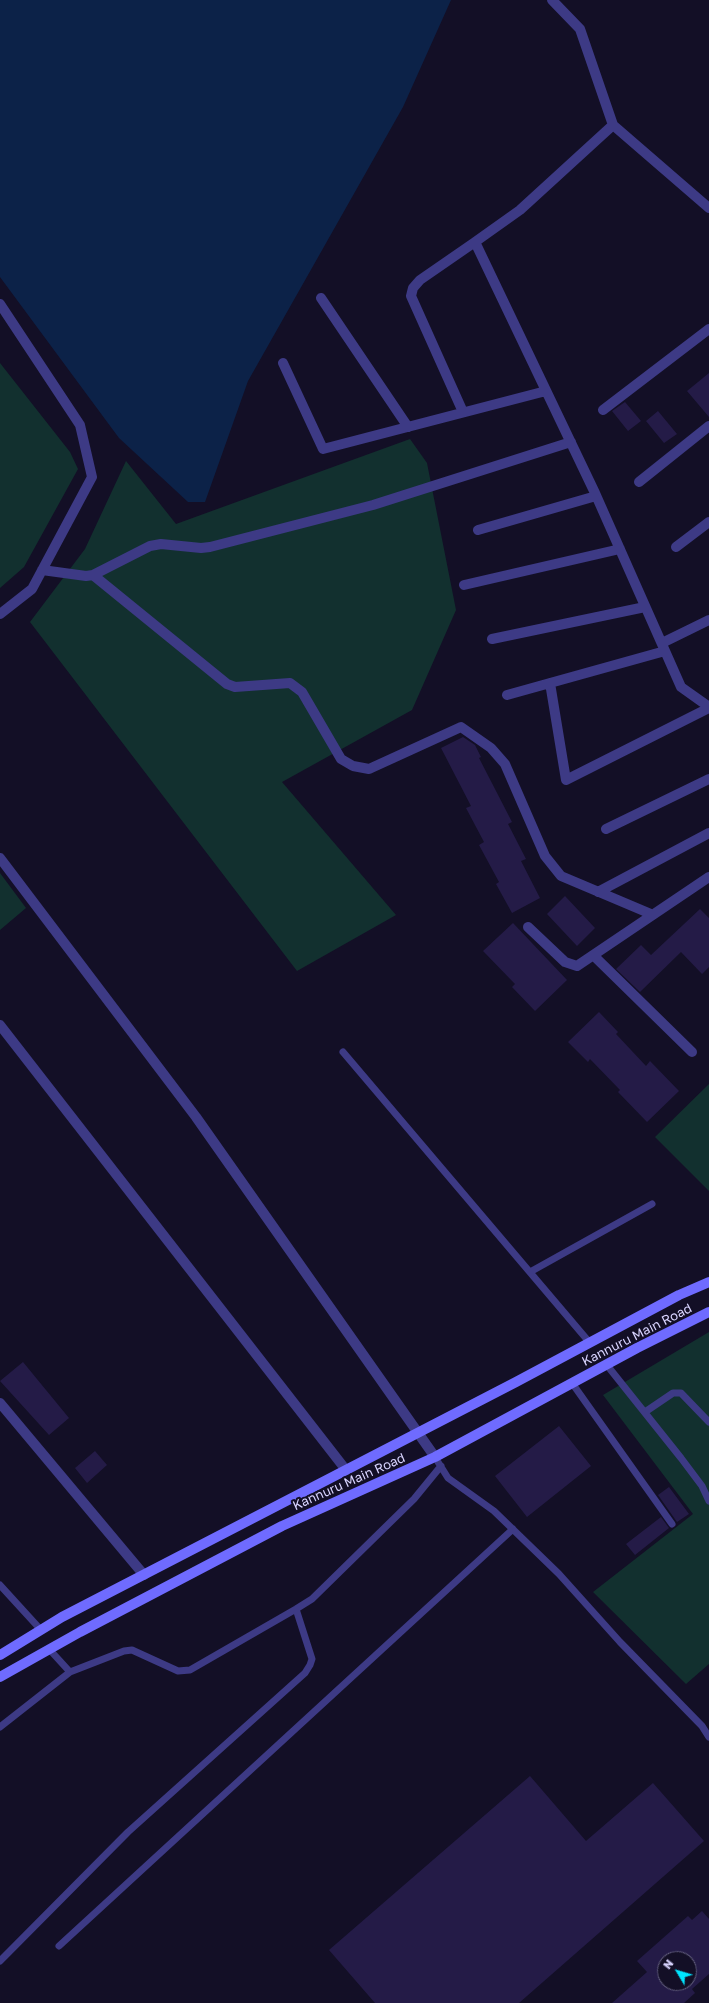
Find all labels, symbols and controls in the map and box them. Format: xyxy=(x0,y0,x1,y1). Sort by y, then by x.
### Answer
street label: Kannuru Main Road xyxy=(579,1301,695,1369)
street label: Kannuru Main Road xyxy=(290,1450,408,1514)
north arrow xyxy=(657,1951,697,1991)
text: N xyxy=(660,1957,676,1971)

